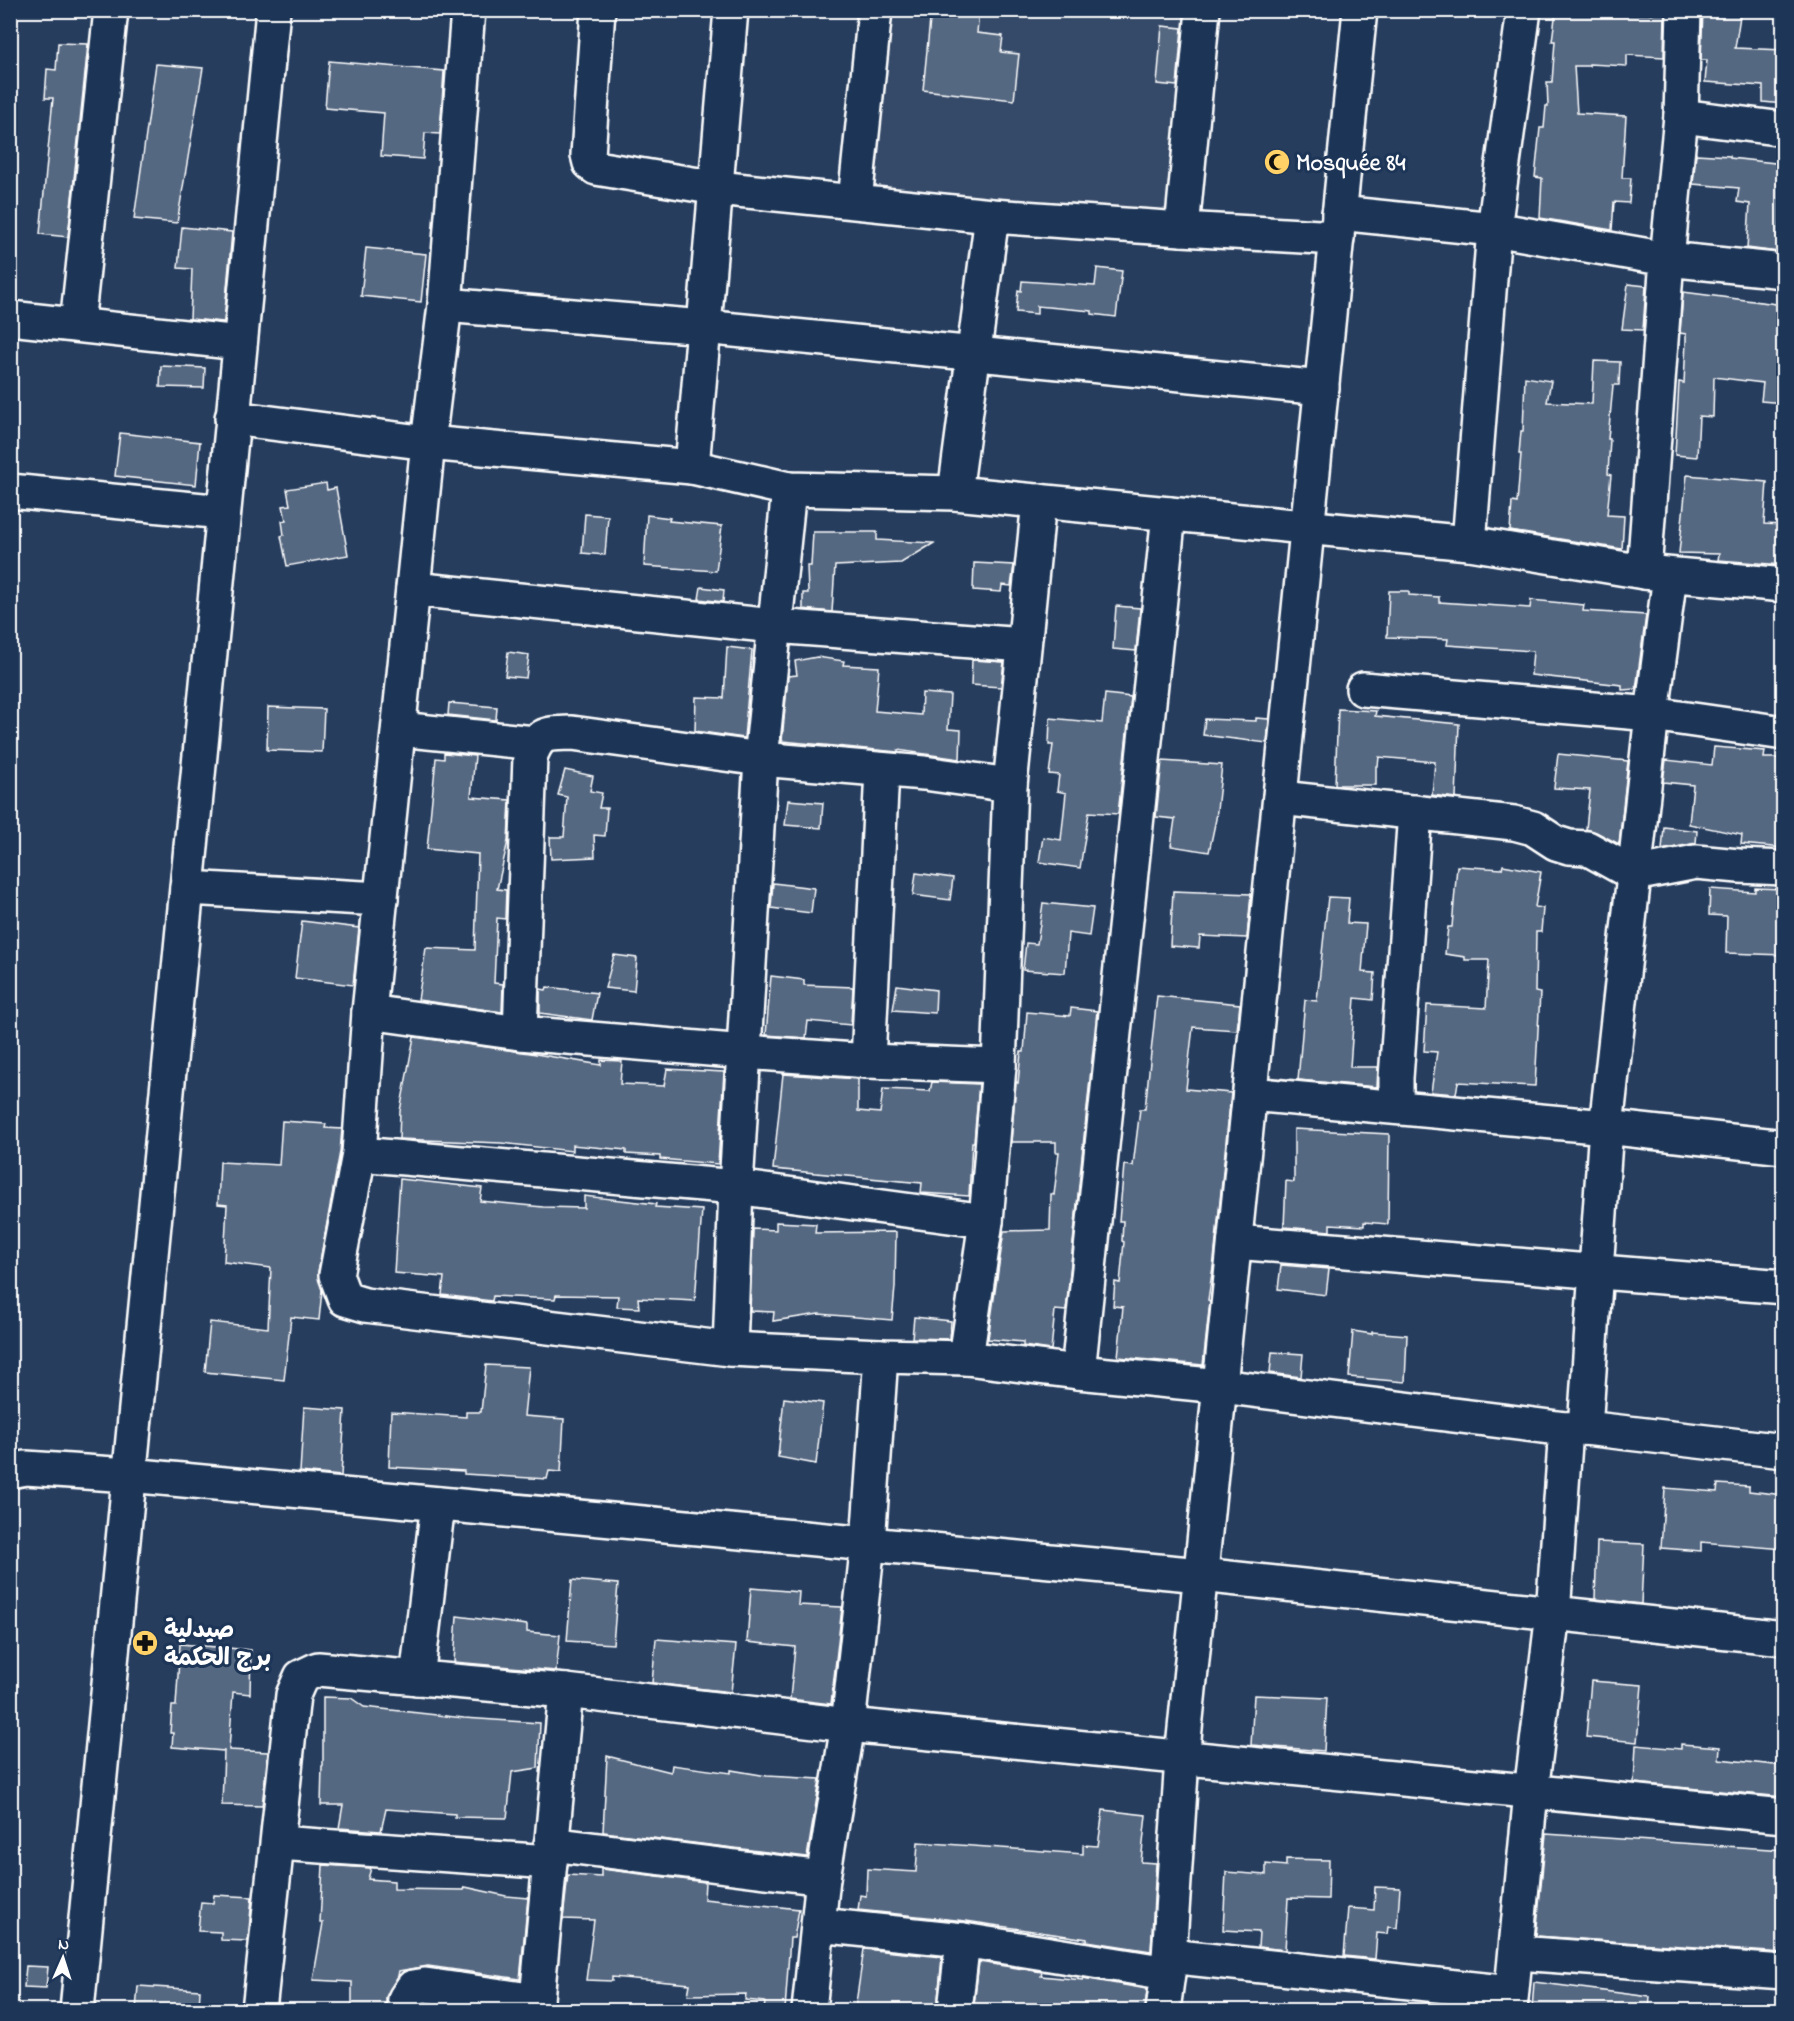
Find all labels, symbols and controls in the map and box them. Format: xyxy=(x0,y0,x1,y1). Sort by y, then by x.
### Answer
mosque icon: Mosquée 84 xyxy=(1262,147,1292,177)
place label: Mosquée 84 xyxy=(1296,147,1405,182)
place label: صيدلية برج الحكمة xyxy=(164,1614,271,1677)
pharmacy icon: صيدلية برج الحكمة xyxy=(130,1628,160,1658)
north arrow xyxy=(33,1928,93,1988)
text: N xyxy=(58,1933,70,1957)

